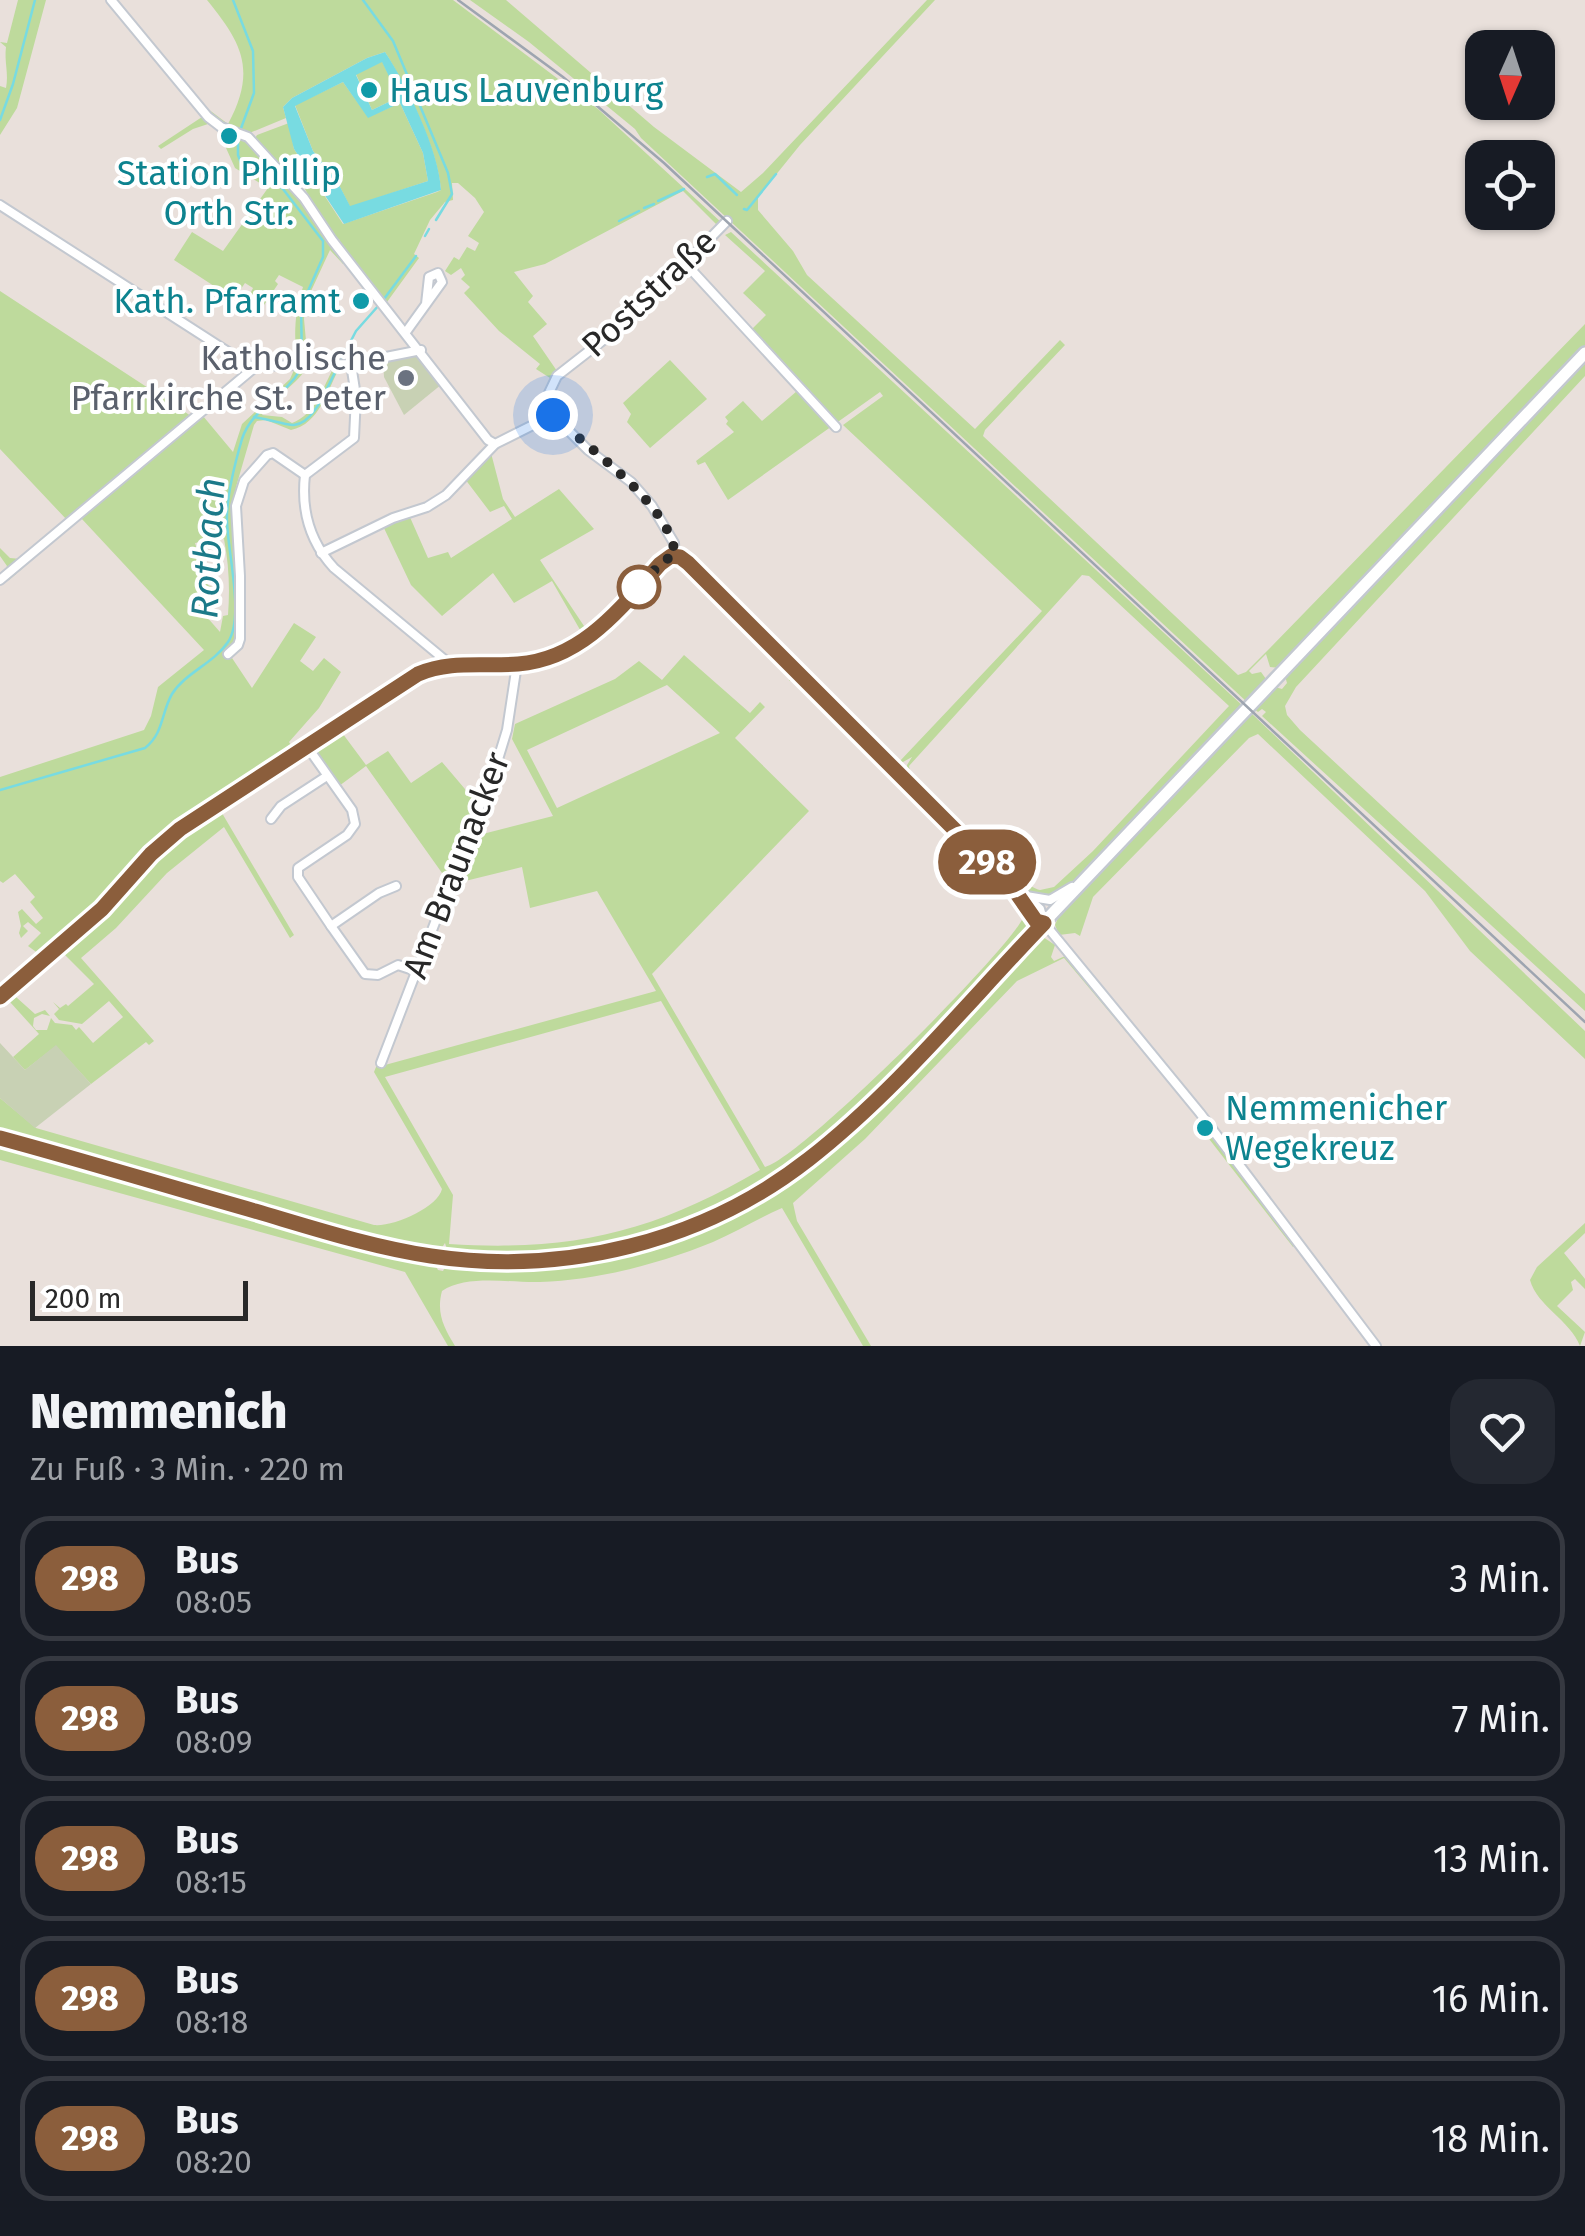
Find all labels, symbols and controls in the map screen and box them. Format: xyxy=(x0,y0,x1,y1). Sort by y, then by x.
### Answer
north arrow xyxy=(1465,30,1555,120)
map controls xyxy=(1465,30,1555,230)
place label: Haus Lauvenburg xyxy=(389,69,664,111)
marker: Haus Lauvenburg xyxy=(358,79,380,101)
marker: Station Phillip Orth Str. xyxy=(218,125,240,147)
button: locate xyxy=(1465,140,1555,230)
place label: Station Phillip Orth Str. xyxy=(117,152,341,234)
street label: Poststraße xyxy=(573,220,725,366)
place label: Kath. Pfarramt xyxy=(113,280,341,322)
marker: Kath. Pfarramt xyxy=(350,290,372,312)
place label: Katholische Pfarrkirche St. Peter xyxy=(70,337,386,419)
marker: Katholische Pfarrkirche St. Peter xyxy=(395,367,417,389)
your location xyxy=(528,390,578,440)
water label: Rotbach xyxy=(181,476,235,620)
unlabelled marker xyxy=(618,566,660,608)
street label: Am Braunacker xyxy=(394,746,519,984)
line badge: 298 xyxy=(930,830,1044,894)
text: 298 xyxy=(958,841,1016,883)
place label: Nemmenicher Wegekreuz xyxy=(1225,1087,1448,1169)
marker: Nemmenicher Wegekreuz xyxy=(1194,1117,1216,1139)
scale bar xyxy=(30,1276,248,1320)
text: 200 m xyxy=(45,1282,122,1315)
button: heart xyxy=(1450,1379,1555,1484)
text: Nemmenich xyxy=(30,1383,287,1441)
text: Zu Fuß · 3 Min. · 220 m xyxy=(30,1450,345,1488)
text: Bus xyxy=(175,1537,239,1583)
text: 3 Min. xyxy=(1449,1556,1550,1602)
text: 298 xyxy=(61,1557,119,1599)
text: 08:05 xyxy=(175,1583,252,1621)
text: Bus xyxy=(175,1677,239,1723)
text: 7 Min. xyxy=(1451,1696,1550,1742)
text: 298 xyxy=(61,1697,119,1739)
text: 08:09 xyxy=(175,1723,253,1761)
text: Bus xyxy=(175,1817,239,1863)
text: 13 Min. xyxy=(1433,1836,1550,1882)
text: 298 xyxy=(61,1837,119,1879)
text: 08:15 xyxy=(175,1863,247,1901)
text: Bus xyxy=(175,1957,239,2003)
text: 16 Min. xyxy=(1432,1976,1550,2022)
text: 298 xyxy=(61,1977,119,2019)
text: 08:18 xyxy=(175,2003,248,2041)
text: Bus xyxy=(175,2097,239,2143)
text: 18 Min. xyxy=(1431,2116,1550,2162)
text: 298 xyxy=(61,2117,119,2159)
text: 08:20 xyxy=(175,2143,252,2181)

